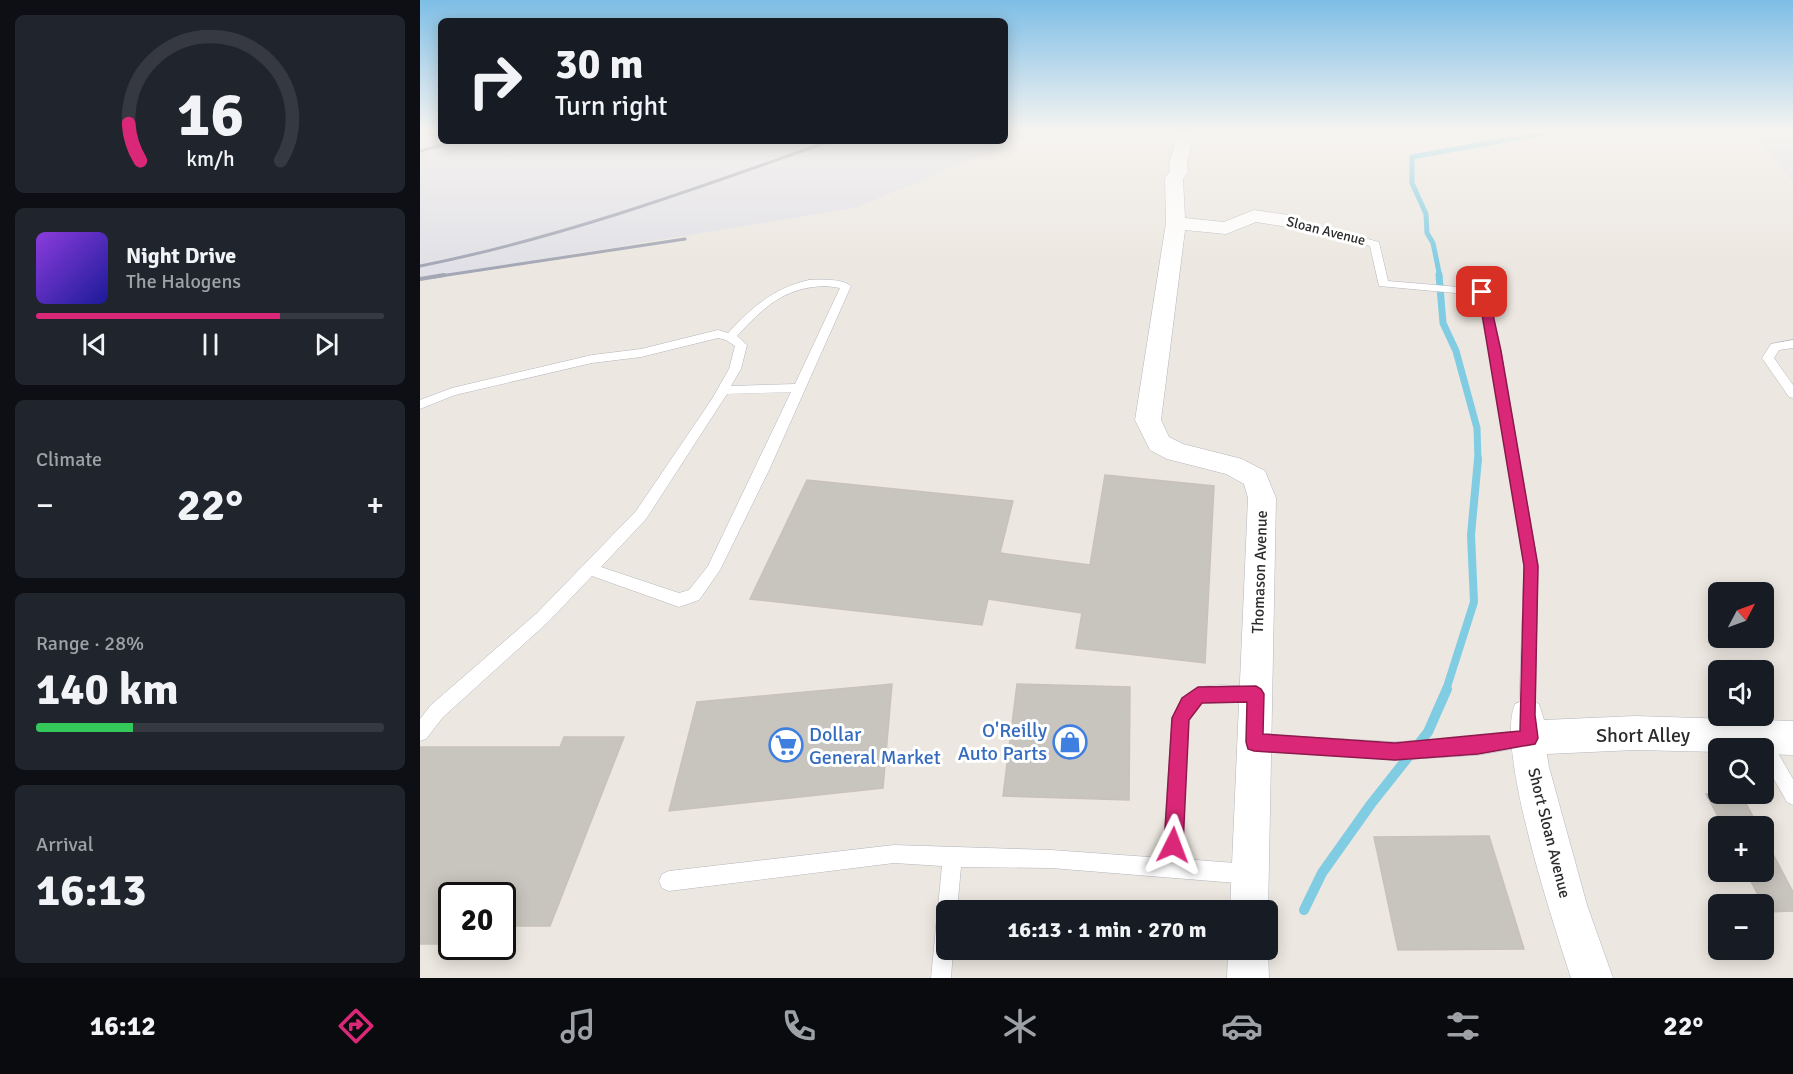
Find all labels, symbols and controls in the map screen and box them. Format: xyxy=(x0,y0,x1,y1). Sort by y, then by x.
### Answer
text: 30 m xyxy=(555,39,644,90)
icon: right xyxy=(456,42,534,120)
text: 16 xyxy=(176,76,244,153)
text: Turn right xyxy=(555,90,668,123)
text: km/h xyxy=(186,146,234,172)
street label: Sloan Avenue xyxy=(1285,213,1367,249)
text: Night Drive xyxy=(126,242,236,269)
pin xyxy=(1456,266,1507,317)
text: The Halogens xyxy=(126,269,241,294)
icon: arrive xyxy=(1465,275,1498,308)
icon: previous xyxy=(78,328,111,361)
icon: pause xyxy=(194,328,227,361)
icon: next xyxy=(310,328,343,361)
text: Climate xyxy=(36,447,102,472)
text: 22° xyxy=(177,478,243,533)
text: − xyxy=(36,485,54,526)
text: + xyxy=(366,485,384,526)
street label: Thomason Avenue xyxy=(1248,510,1272,634)
north arrow xyxy=(1708,582,1774,648)
map controls xyxy=(1708,582,1774,960)
text: Range · 28% xyxy=(36,631,144,656)
button: sound xyxy=(1708,660,1774,726)
text: 140 km xyxy=(36,662,179,717)
place label: O'Reilly Auto Parts xyxy=(958,718,1048,766)
place label: Dollar General Market xyxy=(809,722,941,770)
street label: Short Alley xyxy=(1596,723,1691,748)
shop icon: O'Reilly Auto Parts xyxy=(1052,724,1088,760)
supermarket icon: Dollar General Market xyxy=(768,727,804,763)
button: search xyxy=(1708,738,1774,804)
street label: Short Sloan Avenue xyxy=(1523,766,1575,900)
position arrow xyxy=(1141,813,1205,877)
button: + xyxy=(1708,816,1774,882)
text: Arrival xyxy=(36,832,94,857)
text: 16:13 xyxy=(36,863,146,918)
speed limit sign: 20 xyxy=(438,882,516,960)
button: − xyxy=(1708,894,1774,960)
text: 16:13 · 1 min · 270 m xyxy=(1007,916,1207,943)
icon: directions xyxy=(335,1005,377,1047)
icon: music xyxy=(557,1005,599,1047)
icon: phone xyxy=(778,1005,820,1047)
icon: climate xyxy=(999,1005,1041,1047)
icon: car xyxy=(1221,1005,1263,1047)
icon: filters xyxy=(1442,1005,1484,1047)
text: 16:12 xyxy=(90,1010,156,1043)
text: 22° xyxy=(1663,1010,1703,1043)

